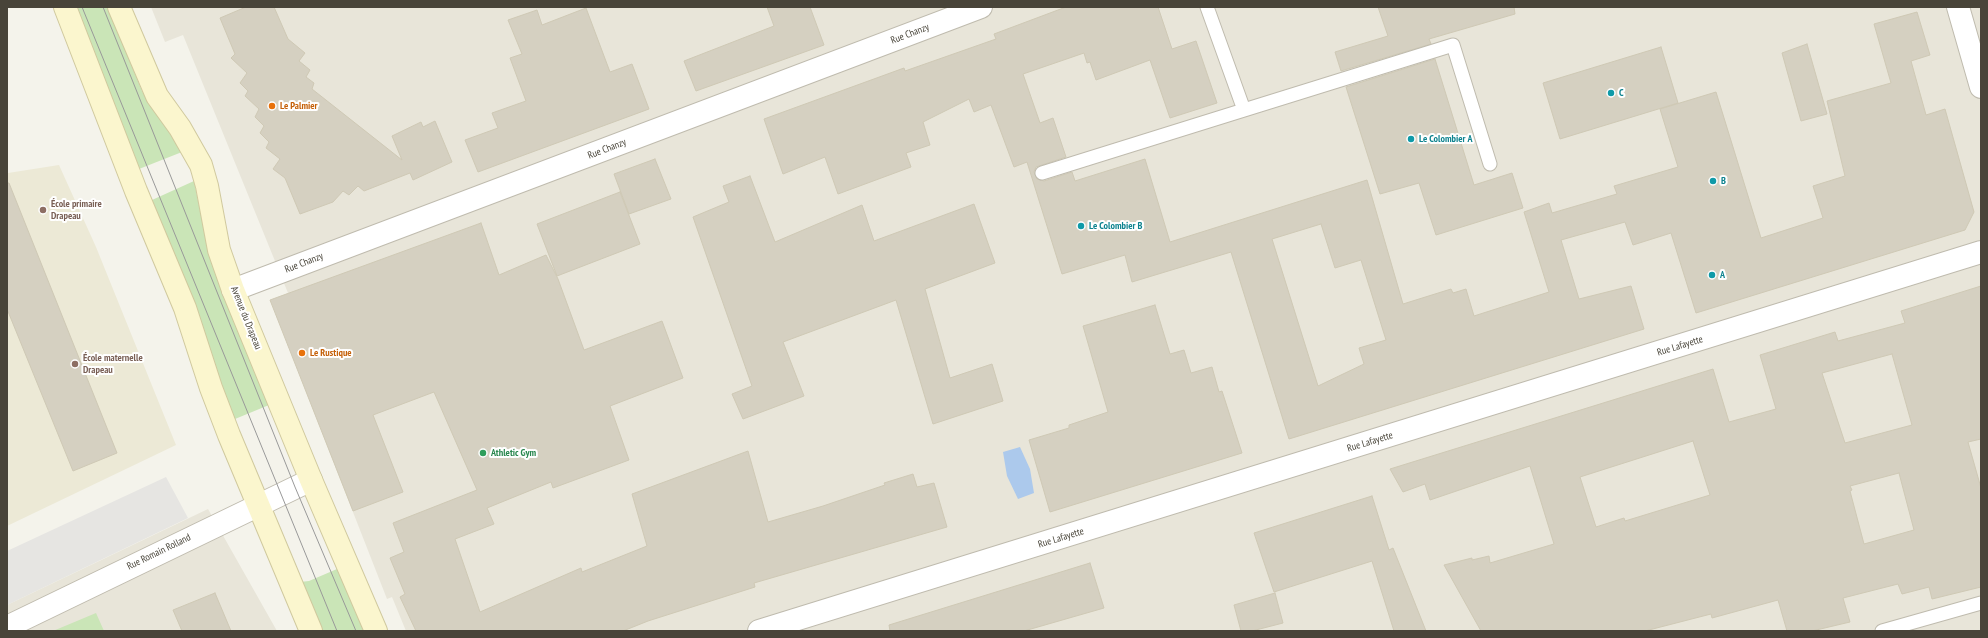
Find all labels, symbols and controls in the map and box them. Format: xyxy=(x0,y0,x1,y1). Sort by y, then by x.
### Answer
street label: Rue Chanzy xyxy=(889,21,931,47)
place label: C xyxy=(1619,87,1624,99)
marker: C xyxy=(1606,88,1616,98)
place label: Le Palmier xyxy=(280,100,317,112)
marker: Le Palmier xyxy=(267,101,277,111)
place label: Le Colombier A xyxy=(1419,133,1472,145)
marker: Le Colombier A xyxy=(1406,134,1416,144)
street label: Rue Chanzy xyxy=(586,136,628,162)
place label: B xyxy=(1721,175,1726,187)
marker: B xyxy=(1708,176,1718,186)
place label: École primaire Drapeau xyxy=(51,198,102,222)
marker: École primaire Drapeau xyxy=(38,205,48,215)
place label: Le Colombier B xyxy=(1089,220,1142,232)
marker: Le Colombier B xyxy=(1076,221,1086,231)
street label: Rue Chanzy xyxy=(283,250,325,276)
place label: A xyxy=(1720,269,1725,281)
marker: A xyxy=(1707,270,1717,280)
street label: Avenue du Drapeau xyxy=(228,285,264,351)
street label: Rue Lafayette xyxy=(1656,333,1704,359)
place label: Le Rustique xyxy=(310,347,352,359)
marker: Le Rustique xyxy=(297,348,307,358)
place label: École maternelle Drapeau xyxy=(83,352,143,376)
marker: École maternelle Drapeau xyxy=(70,359,80,369)
street label: Rue Lafayette xyxy=(1346,429,1394,455)
place label: Athletic Gym xyxy=(491,447,536,459)
marker: Athletic Gym xyxy=(478,448,488,458)
street label: Rue Lafayette xyxy=(1037,525,1085,551)
street label: Rue Romain Rolland xyxy=(125,531,193,573)

